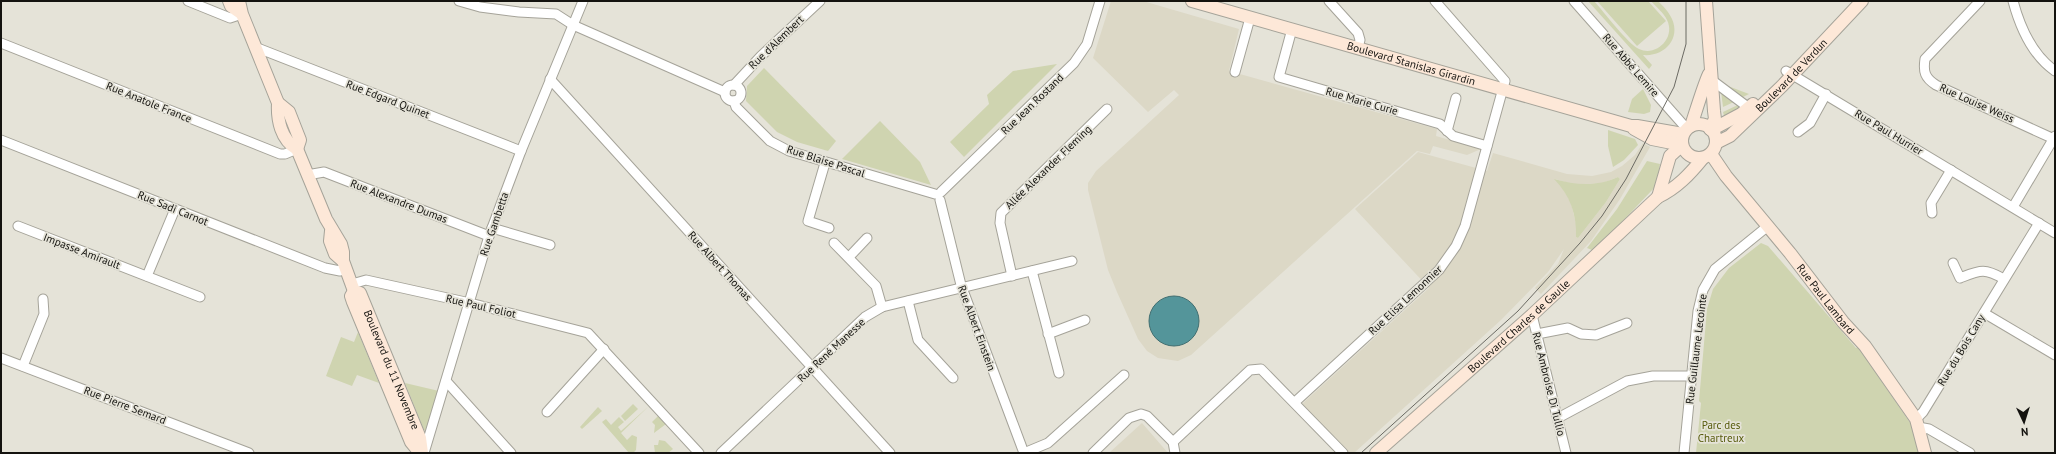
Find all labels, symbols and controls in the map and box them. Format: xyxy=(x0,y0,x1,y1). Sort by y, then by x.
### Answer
street label: Rue d'Alembert xyxy=(745,12,807,72)
street label: Rue Abbé Lemire xyxy=(1600,31,1663,100)
street label: Boulevard de Verdun xyxy=(1752,35,1830,115)
street label: Boulevard Stanislas Girardin xyxy=(1346,39,1477,88)
street label: Rue Jean Rostand xyxy=(998,71,1066,137)
street label: Rue Edgard Quinet xyxy=(344,77,432,121)
street label: Rue Anatole France xyxy=(104,78,194,126)
street label: Rue Louise Weiss xyxy=(1938,80,2017,126)
street label: Rue Marie Curie xyxy=(1324,84,1400,118)
street label: Rue Paul Hurrier xyxy=(1852,106,1926,158)
street label: Allée Alexander Fleming xyxy=(1002,122,1094,212)
street label: Rue Blaise Pascal xyxy=(785,142,868,181)
street label: Rue Alexandre Dumas xyxy=(348,176,450,226)
street label: Rue Sadi Carnot xyxy=(136,187,211,229)
street label: Rue Gambetta xyxy=(477,190,511,258)
street label: Rue Albert Thomas xyxy=(685,228,755,304)
street label: Impasse Amirault xyxy=(42,230,123,272)
street label: Rue Paul Lambard xyxy=(1794,261,1858,337)
street label: Rue Elisa Lemonnier xyxy=(1365,262,1445,338)
street label: Boulevard Charles de Gaulle xyxy=(1465,276,1573,376)
street label: Rue Albert Einstein xyxy=(955,283,999,373)
street label: Rue Paul Foliot xyxy=(445,291,518,321)
street label: Rue Guillaume Lecointe xyxy=(1682,293,1710,405)
street label: Boulevard du 11 Novembre xyxy=(361,308,423,432)
street label: Rue du Bois Cany xyxy=(1934,311,1988,388)
street label: Rue René Manesse xyxy=(794,315,868,385)
street label: Rue Ambroise Di Tullio xyxy=(1529,331,1569,437)
street label: Rue Pierre Semard xyxy=(82,383,168,427)
north arrow xyxy=(2004,402,2044,442)
park label: Parc des Chartreux xyxy=(1698,418,1745,445)
text: N xyxy=(2021,425,2029,439)

